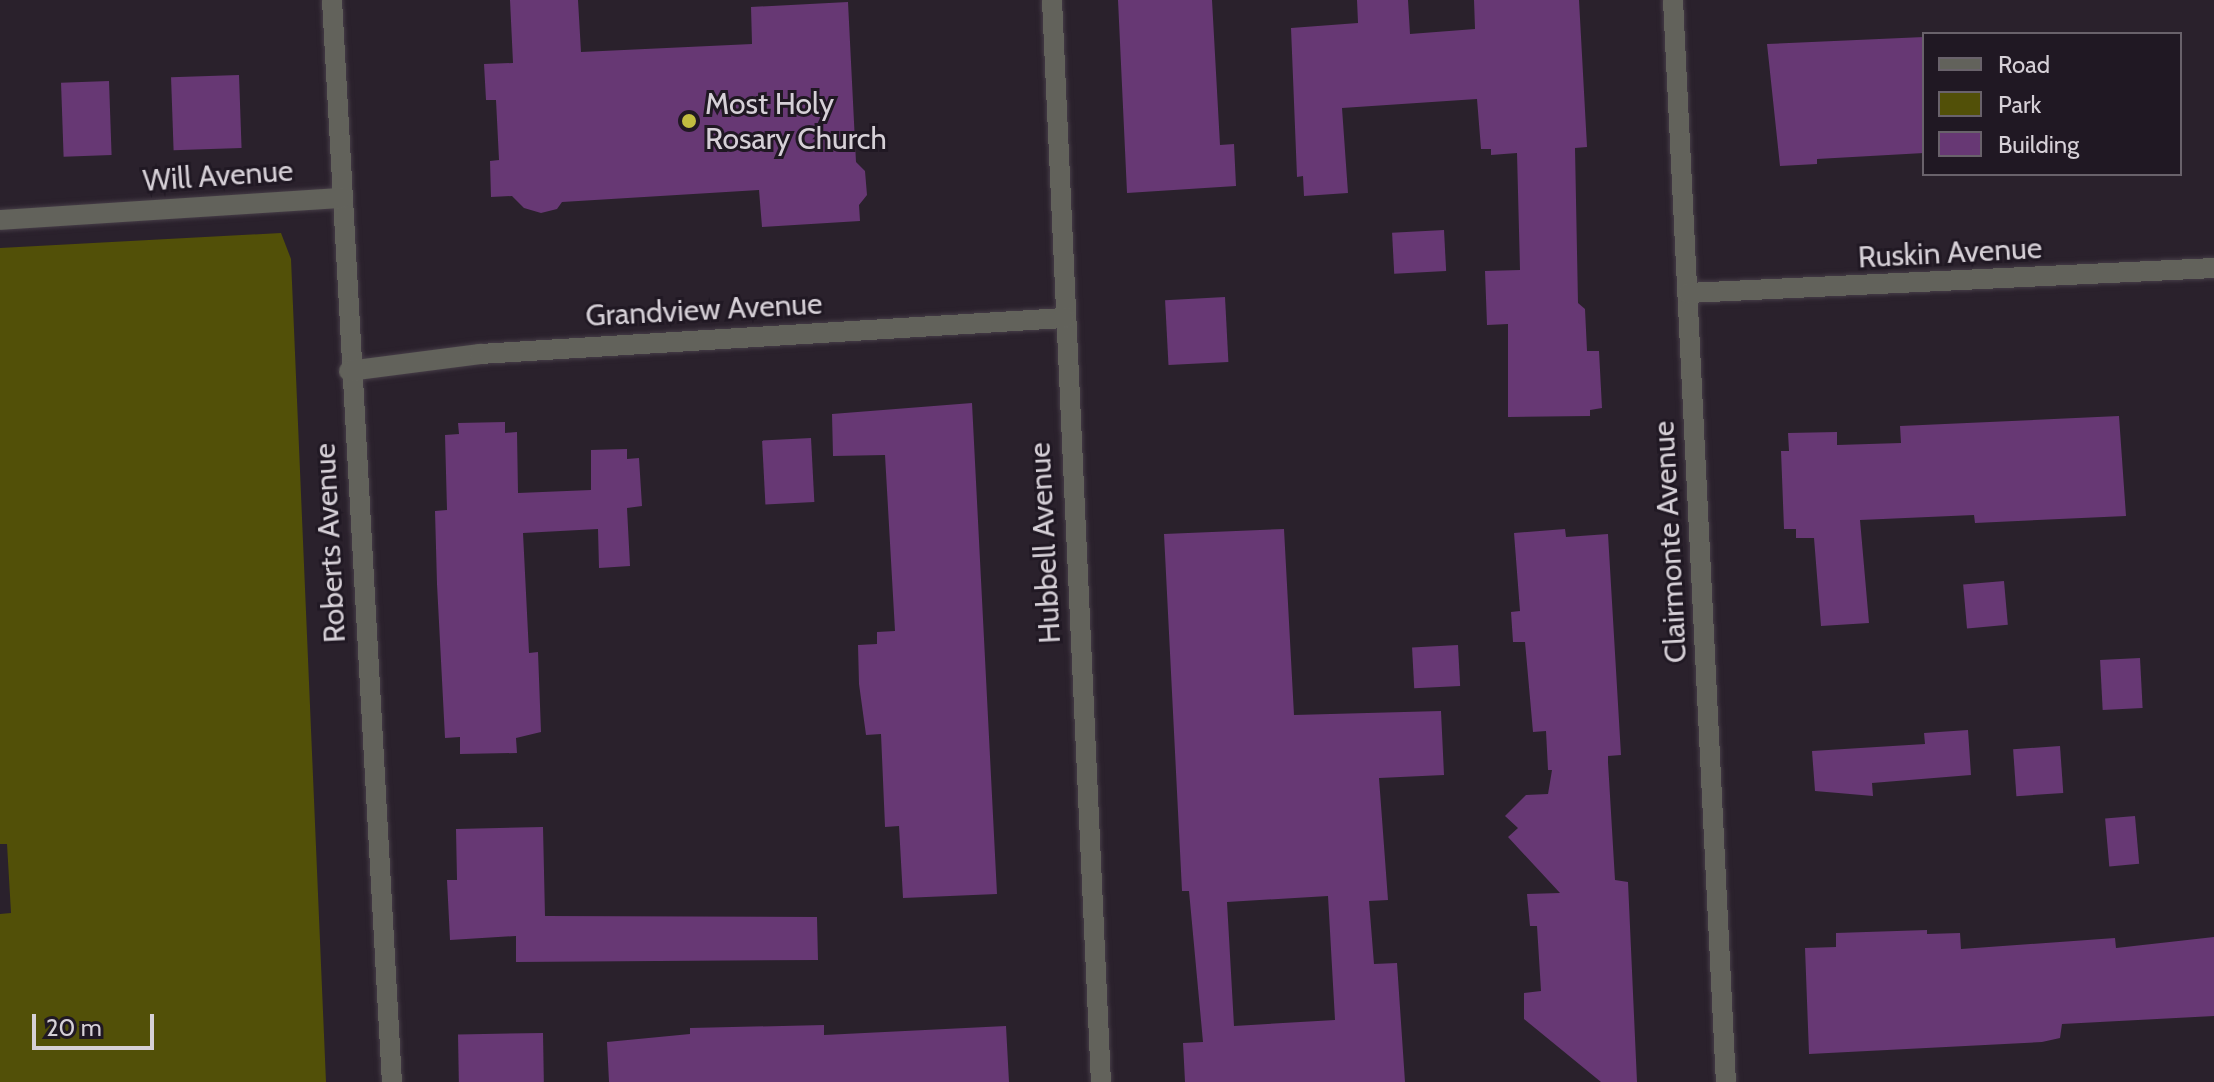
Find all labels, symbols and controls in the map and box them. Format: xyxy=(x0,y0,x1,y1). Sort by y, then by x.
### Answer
legend xyxy=(1922,32,2182,176)
text: Road xyxy=(1998,50,2050,79)
place label: Most Holy Rosary Church xyxy=(705,86,887,156)
text: Park xyxy=(1998,90,2041,119)
marker: Most Holy Rosary Church xyxy=(680,112,698,130)
text: Building xyxy=(1998,130,2079,159)
street label: Will Avenue xyxy=(142,153,294,199)
street label: Ruskin Avenue xyxy=(1857,230,2043,276)
street label: Grandview Avenue xyxy=(585,286,823,334)
street label: Clairmonte Avenue xyxy=(1646,420,1694,664)
street label: Roberts Avenue xyxy=(307,442,353,644)
street label: Hubbell Avenue xyxy=(1022,442,1068,644)
scale bar xyxy=(36,998,158,1048)
text: 20 m xyxy=(46,1013,102,1042)

